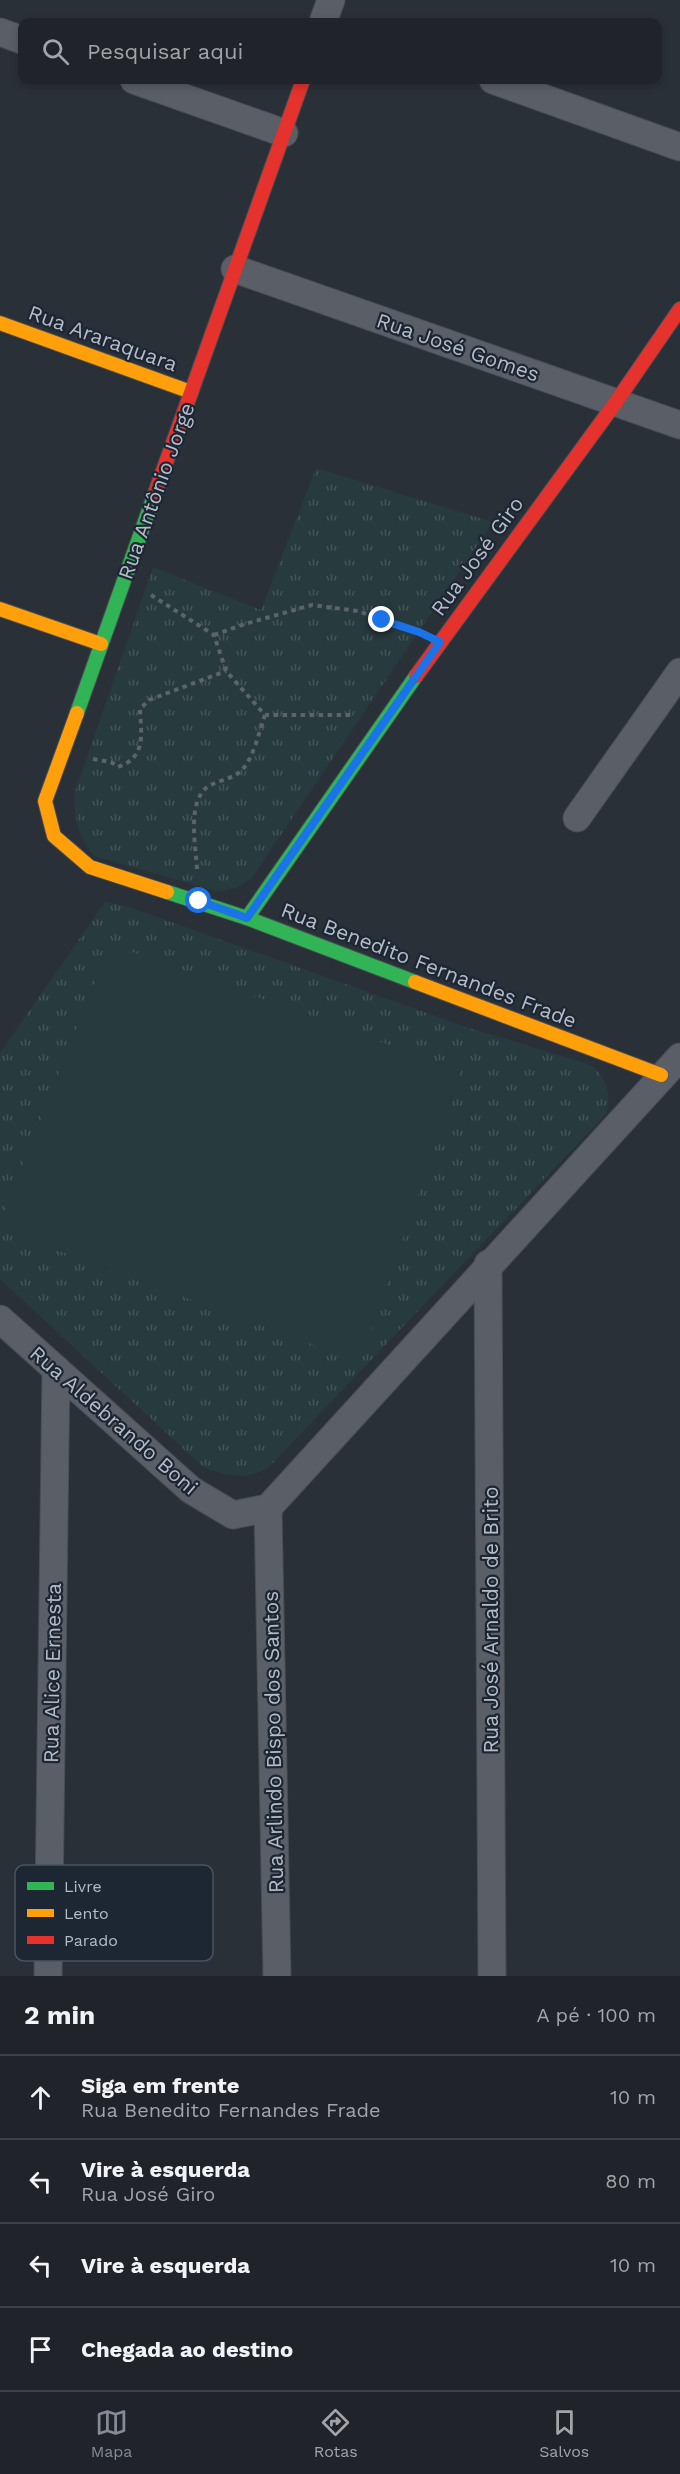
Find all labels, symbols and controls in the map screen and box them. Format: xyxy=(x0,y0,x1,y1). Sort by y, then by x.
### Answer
search box xyxy=(18,18,662,84)
icon: search xyxy=(39,35,72,68)
text: Pesquisar aqui xyxy=(87,39,243,64)
street label: Rua Araraquara xyxy=(25,299,181,377)
street label: Rua José Gomes xyxy=(373,307,543,387)
street label: Rua Antônio Jorge xyxy=(112,399,200,583)
street label: Rua José Giro xyxy=(425,492,529,620)
route end xyxy=(368,606,394,632)
route start xyxy=(185,887,211,913)
street label: Rua Benedito Fernandes Frade xyxy=(278,897,580,1033)
street label: Rua Aldebrando Boni xyxy=(25,1340,203,1500)
street label: Rua José Arnaldo de Brito xyxy=(478,1487,503,1753)
street label: Rua Alice Ernesta xyxy=(38,1583,66,1763)
street label: Rua Arlindo Bispo dos Santos xyxy=(258,1591,288,1893)
legend xyxy=(15,1865,213,1961)
text: Livre xyxy=(64,1877,102,1896)
text: Lento xyxy=(64,1904,109,1923)
text: Parado xyxy=(64,1931,118,1950)
text: 2 min xyxy=(24,2000,95,2030)
text: A pé · 100 m xyxy=(536,2003,656,2027)
text: Siga em frente xyxy=(81,2073,239,2098)
icon: ahead xyxy=(24,2081,57,2114)
text: 10 m xyxy=(610,2085,656,2109)
text: Rua Benedito Fernandes Frade xyxy=(81,2098,381,2122)
text: Vire à esquerda xyxy=(81,2157,250,2182)
icon: left xyxy=(24,2165,57,2198)
text: 80 m xyxy=(605,2169,656,2193)
text: Rua José Giro xyxy=(81,2182,215,2206)
icon: left xyxy=(24,2249,57,2282)
text: Vire à esquerda xyxy=(81,2253,250,2278)
text: 10 m xyxy=(610,2253,656,2277)
icon: arrive xyxy=(24,2333,57,2366)
text: Chegada ao destino xyxy=(81,2337,293,2362)
tab: Mapa xyxy=(91,2406,132,2461)
tab: Rotas xyxy=(314,2406,358,2461)
tab: Salvos xyxy=(539,2406,589,2461)

